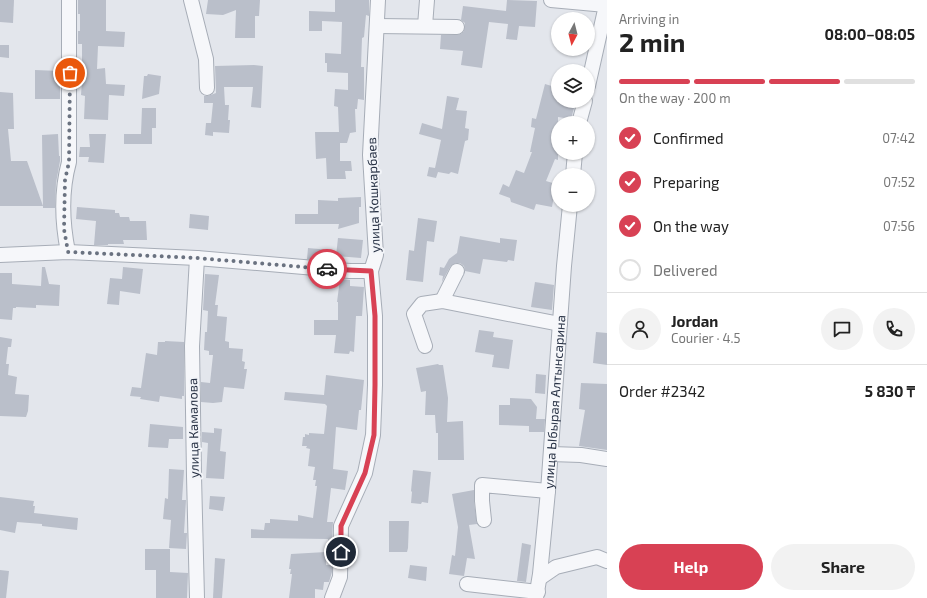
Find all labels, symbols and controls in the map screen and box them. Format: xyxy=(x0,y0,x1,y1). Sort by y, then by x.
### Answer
text: Arriving in xyxy=(619,11,679,27)
north arrow xyxy=(551,12,595,56)
map controls xyxy=(551,12,595,212)
text: 08:00–08:05 xyxy=(825,25,915,43)
text: 2 min xyxy=(619,26,685,57)
pin xyxy=(53,56,87,90)
icon: bag xyxy=(59,62,81,84)
button: layers xyxy=(551,64,595,108)
text: On the way · 200 m xyxy=(619,90,731,106)
button: + xyxy=(551,116,595,160)
icon: check xyxy=(619,127,641,149)
text: Confirmed xyxy=(653,129,724,147)
text: 07:42 xyxy=(882,130,915,146)
street label: улица Кошкарбаев xyxy=(363,137,383,253)
button: − xyxy=(551,168,595,212)
icon: check xyxy=(619,171,641,193)
text: Preparing xyxy=(653,173,719,191)
text: 07:52 xyxy=(883,174,915,190)
icon: check xyxy=(619,215,641,237)
text: On the way xyxy=(653,217,729,235)
text: 07:56 xyxy=(883,218,915,234)
courier xyxy=(307,249,347,289)
icon: car xyxy=(316,258,338,280)
text: Delivered xyxy=(653,261,718,279)
button: person xyxy=(619,308,661,350)
button: chat xyxy=(821,308,863,350)
button: phone xyxy=(873,308,915,350)
text: Jordan xyxy=(671,312,718,330)
street label: улица Ыбырая Алтынсарина xyxy=(540,314,568,489)
text: Courier · 4.5 xyxy=(671,330,740,346)
street label: улица Камалова xyxy=(184,378,202,478)
text: Order #2342 xyxy=(619,382,705,400)
text: 5 830 ₸ xyxy=(865,382,915,400)
pin xyxy=(324,535,358,569)
icon: home xyxy=(330,541,352,563)
button: Help xyxy=(619,544,763,590)
button: Share xyxy=(771,544,915,590)

